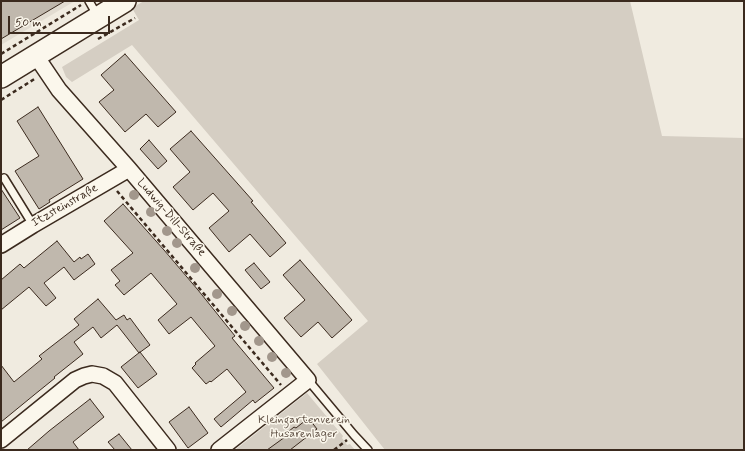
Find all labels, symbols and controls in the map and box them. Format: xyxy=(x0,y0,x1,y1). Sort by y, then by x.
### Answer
scale bar xyxy=(10,8,112,34)
text: 50 m xyxy=(15,15,42,31)
street label: Ludwig-Dill-Straße xyxy=(133,176,209,260)
street label: Itzsteinstraße xyxy=(29,181,101,231)
park label: Kleingartenverein Husarenlager xyxy=(258,413,350,441)

